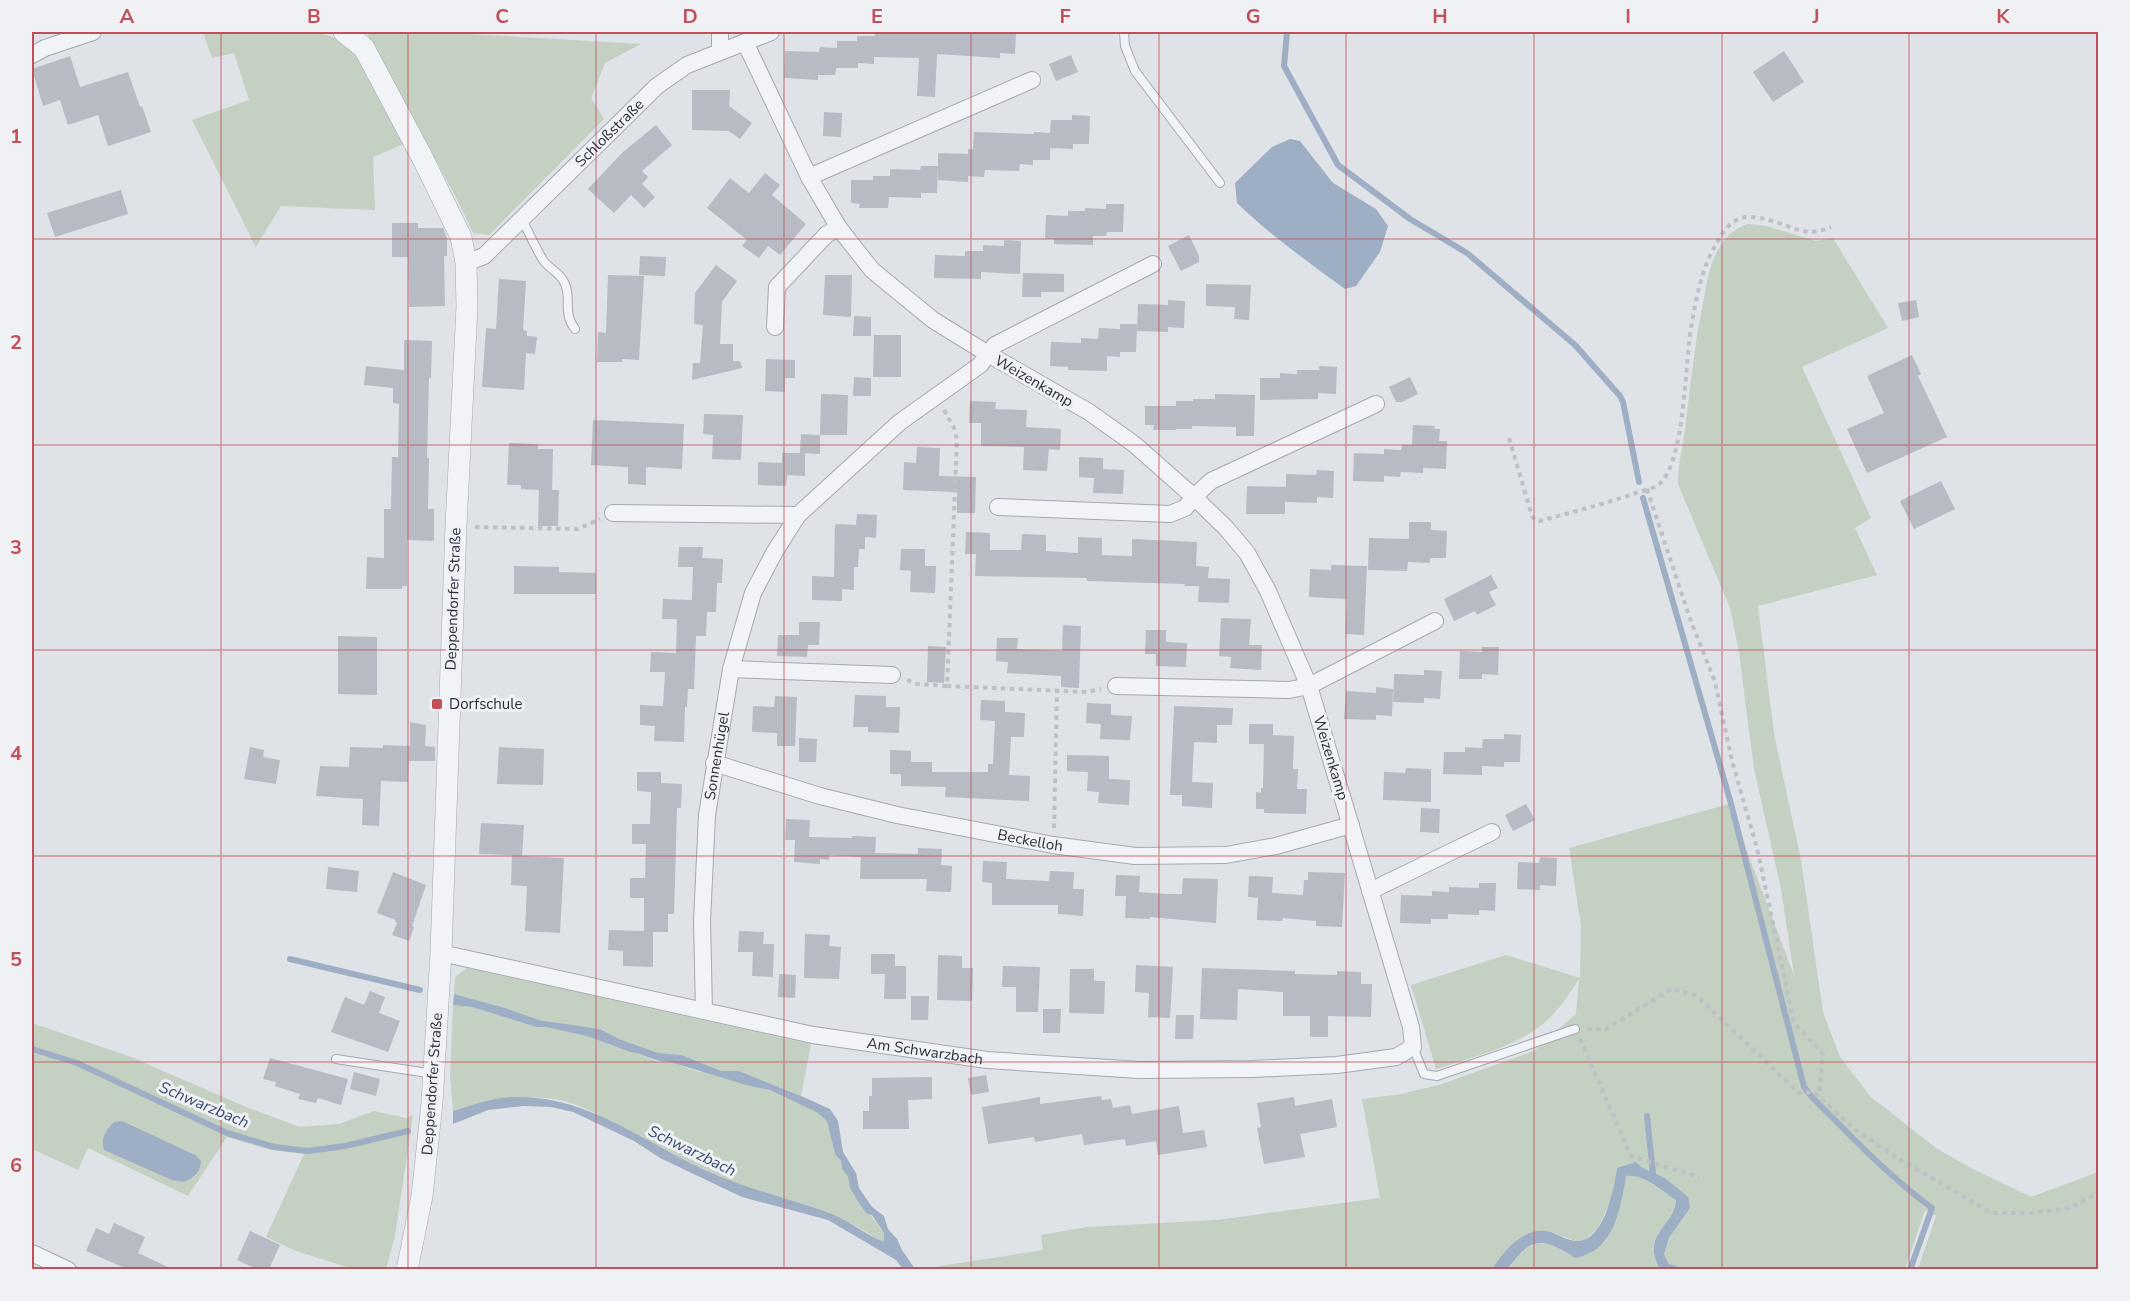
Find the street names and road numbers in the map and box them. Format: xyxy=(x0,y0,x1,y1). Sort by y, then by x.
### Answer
street label: Schloßstraße xyxy=(570,94,648,171)
street label: Weizenkamp xyxy=(991,350,1077,412)
street label: Deppendorfer Straße xyxy=(441,527,465,671)
street label: Sonnenhügel xyxy=(700,710,734,802)
street label: Weizenkamp xyxy=(1309,713,1353,803)
street label: Beckelloh xyxy=(996,825,1064,856)
street label: Deppendorfer Straße xyxy=(417,1012,447,1156)
street label: Am Schwarzbach xyxy=(865,1033,984,1069)

